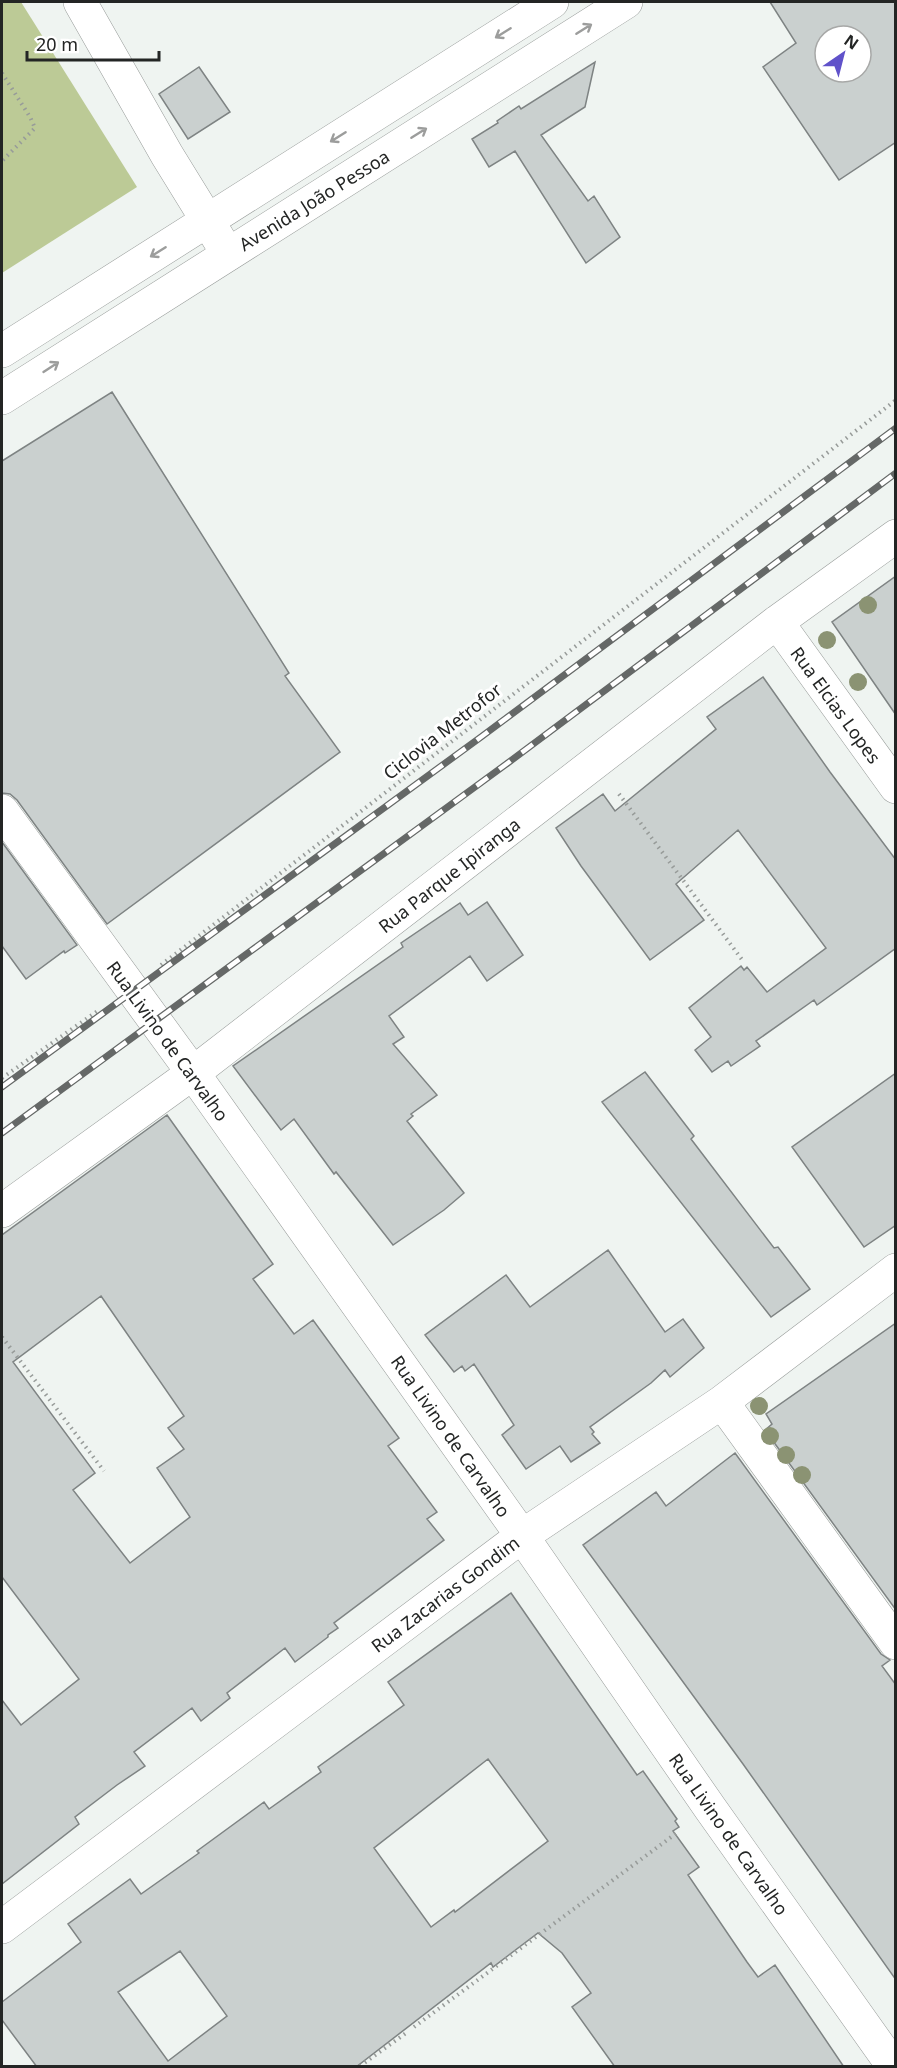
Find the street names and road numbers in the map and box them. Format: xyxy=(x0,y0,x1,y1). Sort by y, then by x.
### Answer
street label: Avenida João Pessoa xyxy=(234,144,394,256)
street label: Rua Elcias Lopes xyxy=(786,642,886,768)
street label: Ciclovia Metrofor xyxy=(378,677,507,785)
street label: Rua Parque Ipiranga xyxy=(373,812,525,938)
street label: Rua Livino de Carvalho xyxy=(102,956,234,1126)
street label: Rua Livino de Carvalho xyxy=(386,1350,516,1522)
street label: Rua Zacarias Gondim xyxy=(366,1530,524,1658)
street label: Rua Livino de Carvalho xyxy=(664,1748,794,1920)

